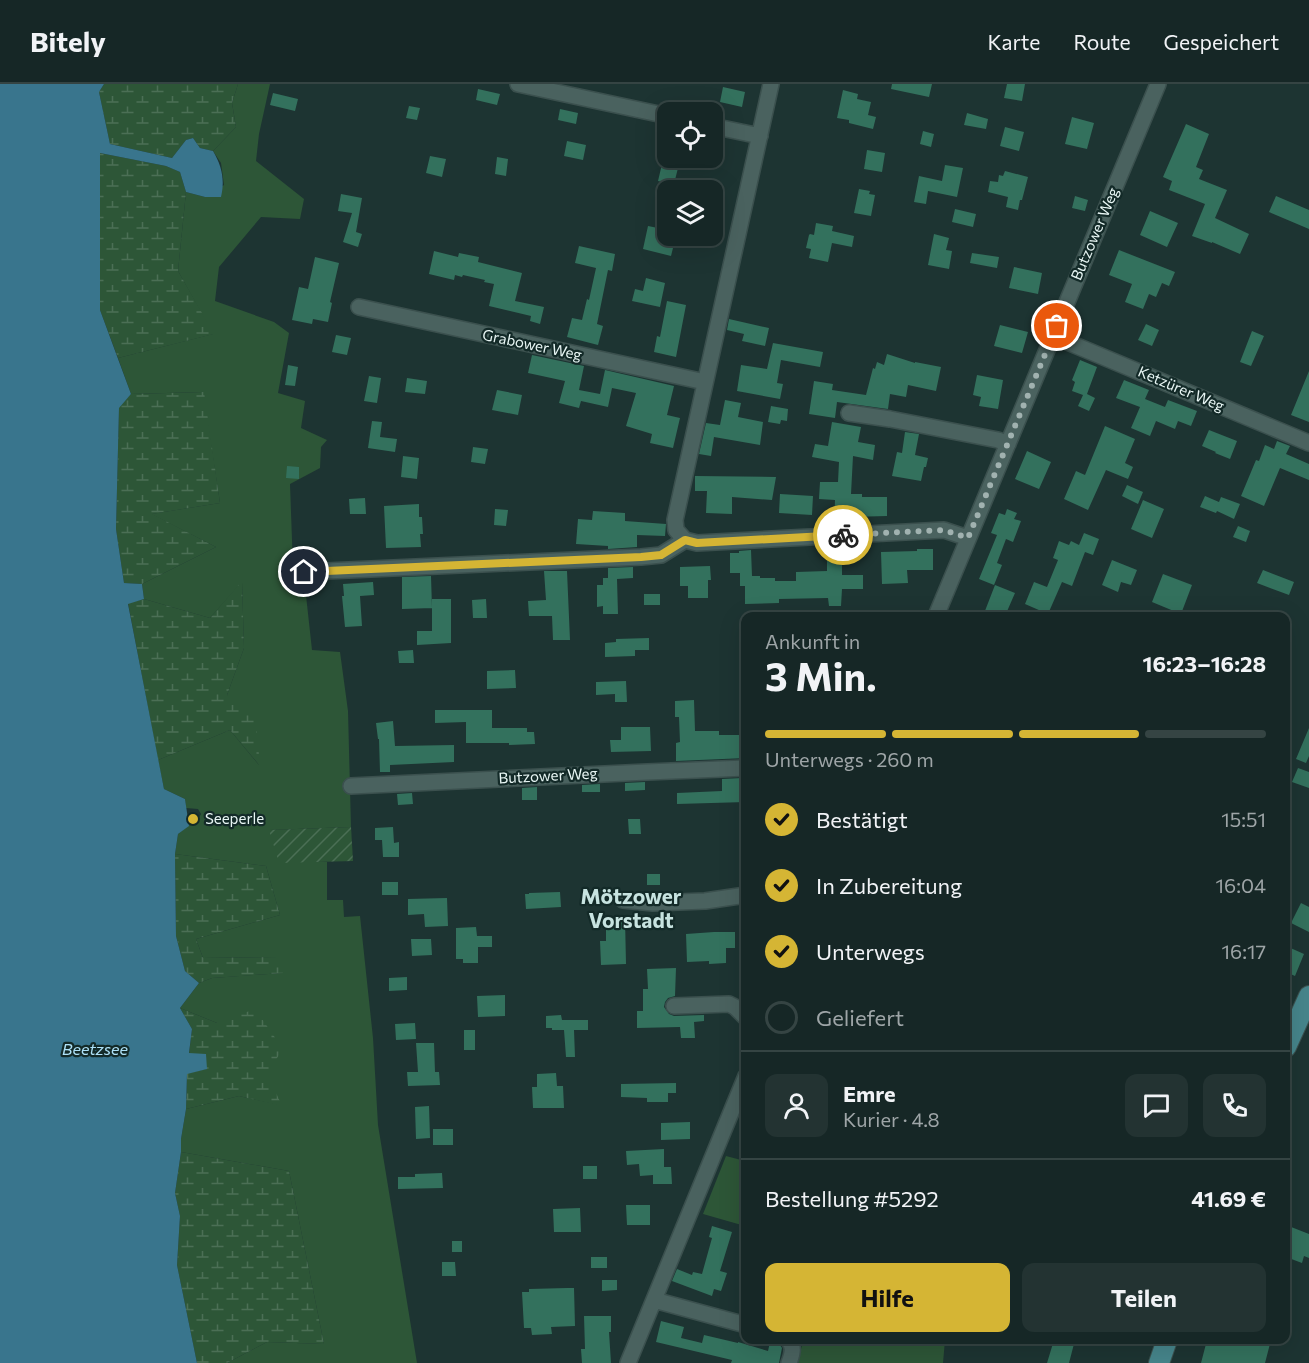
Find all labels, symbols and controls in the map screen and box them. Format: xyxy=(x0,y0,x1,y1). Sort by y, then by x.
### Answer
text: Bitely xyxy=(30,24,106,58)
text: Karte xyxy=(987,29,1040,54)
text: Route xyxy=(1073,29,1131,54)
text: Gespeichert xyxy=(1164,29,1279,54)
map controls xyxy=(657,102,723,246)
button: locate xyxy=(657,102,723,168)
button: layers xyxy=(657,180,723,246)
street label: Butzower Weg xyxy=(1066,184,1122,283)
pin xyxy=(1031,300,1082,351)
icon: bag xyxy=(1040,309,1073,342)
street label: Grabower Weg xyxy=(481,325,584,363)
street label: Ketzürer Weg xyxy=(1135,362,1227,414)
courier xyxy=(813,505,873,565)
icon: bike xyxy=(827,519,860,552)
pin xyxy=(278,546,329,597)
icon: home xyxy=(287,555,320,588)
text: Ankunft in xyxy=(765,629,860,653)
text: 16:23–16:28 xyxy=(1142,650,1266,677)
text: 3 Min. xyxy=(765,651,876,699)
text: Unterwegs · 260 m xyxy=(765,747,934,771)
street label: Butzower Weg xyxy=(498,763,598,787)
icon: check xyxy=(765,803,798,836)
text: Bestätigt xyxy=(816,806,908,833)
text: 15:51 xyxy=(1221,807,1266,831)
place label: Seeperle xyxy=(205,809,264,827)
marker: Seeperle xyxy=(186,812,200,826)
icon: check xyxy=(765,869,798,902)
text: In Zubereitung xyxy=(816,872,962,899)
text: 16:04 xyxy=(1216,873,1266,897)
district label: Mötzower Vorstadt xyxy=(580,883,682,932)
icon: check xyxy=(765,935,798,968)
text: Unterwegs xyxy=(816,938,925,965)
text: 16:17 xyxy=(1221,939,1266,963)
text: Geliefert xyxy=(816,1004,904,1031)
water label: Beetzsee xyxy=(62,1039,128,1058)
button: person xyxy=(765,1074,828,1137)
button: chat xyxy=(1125,1074,1188,1137)
button: phone xyxy=(1203,1074,1266,1137)
text: Emre xyxy=(843,1080,896,1107)
text: Kurier · 4.8 xyxy=(843,1107,940,1131)
text: Bestellung #5292 xyxy=(765,1185,939,1212)
text: 41.69 € xyxy=(1191,1185,1266,1212)
button: Hilfe xyxy=(765,1263,1010,1332)
button: Teilen xyxy=(1022,1263,1266,1332)

